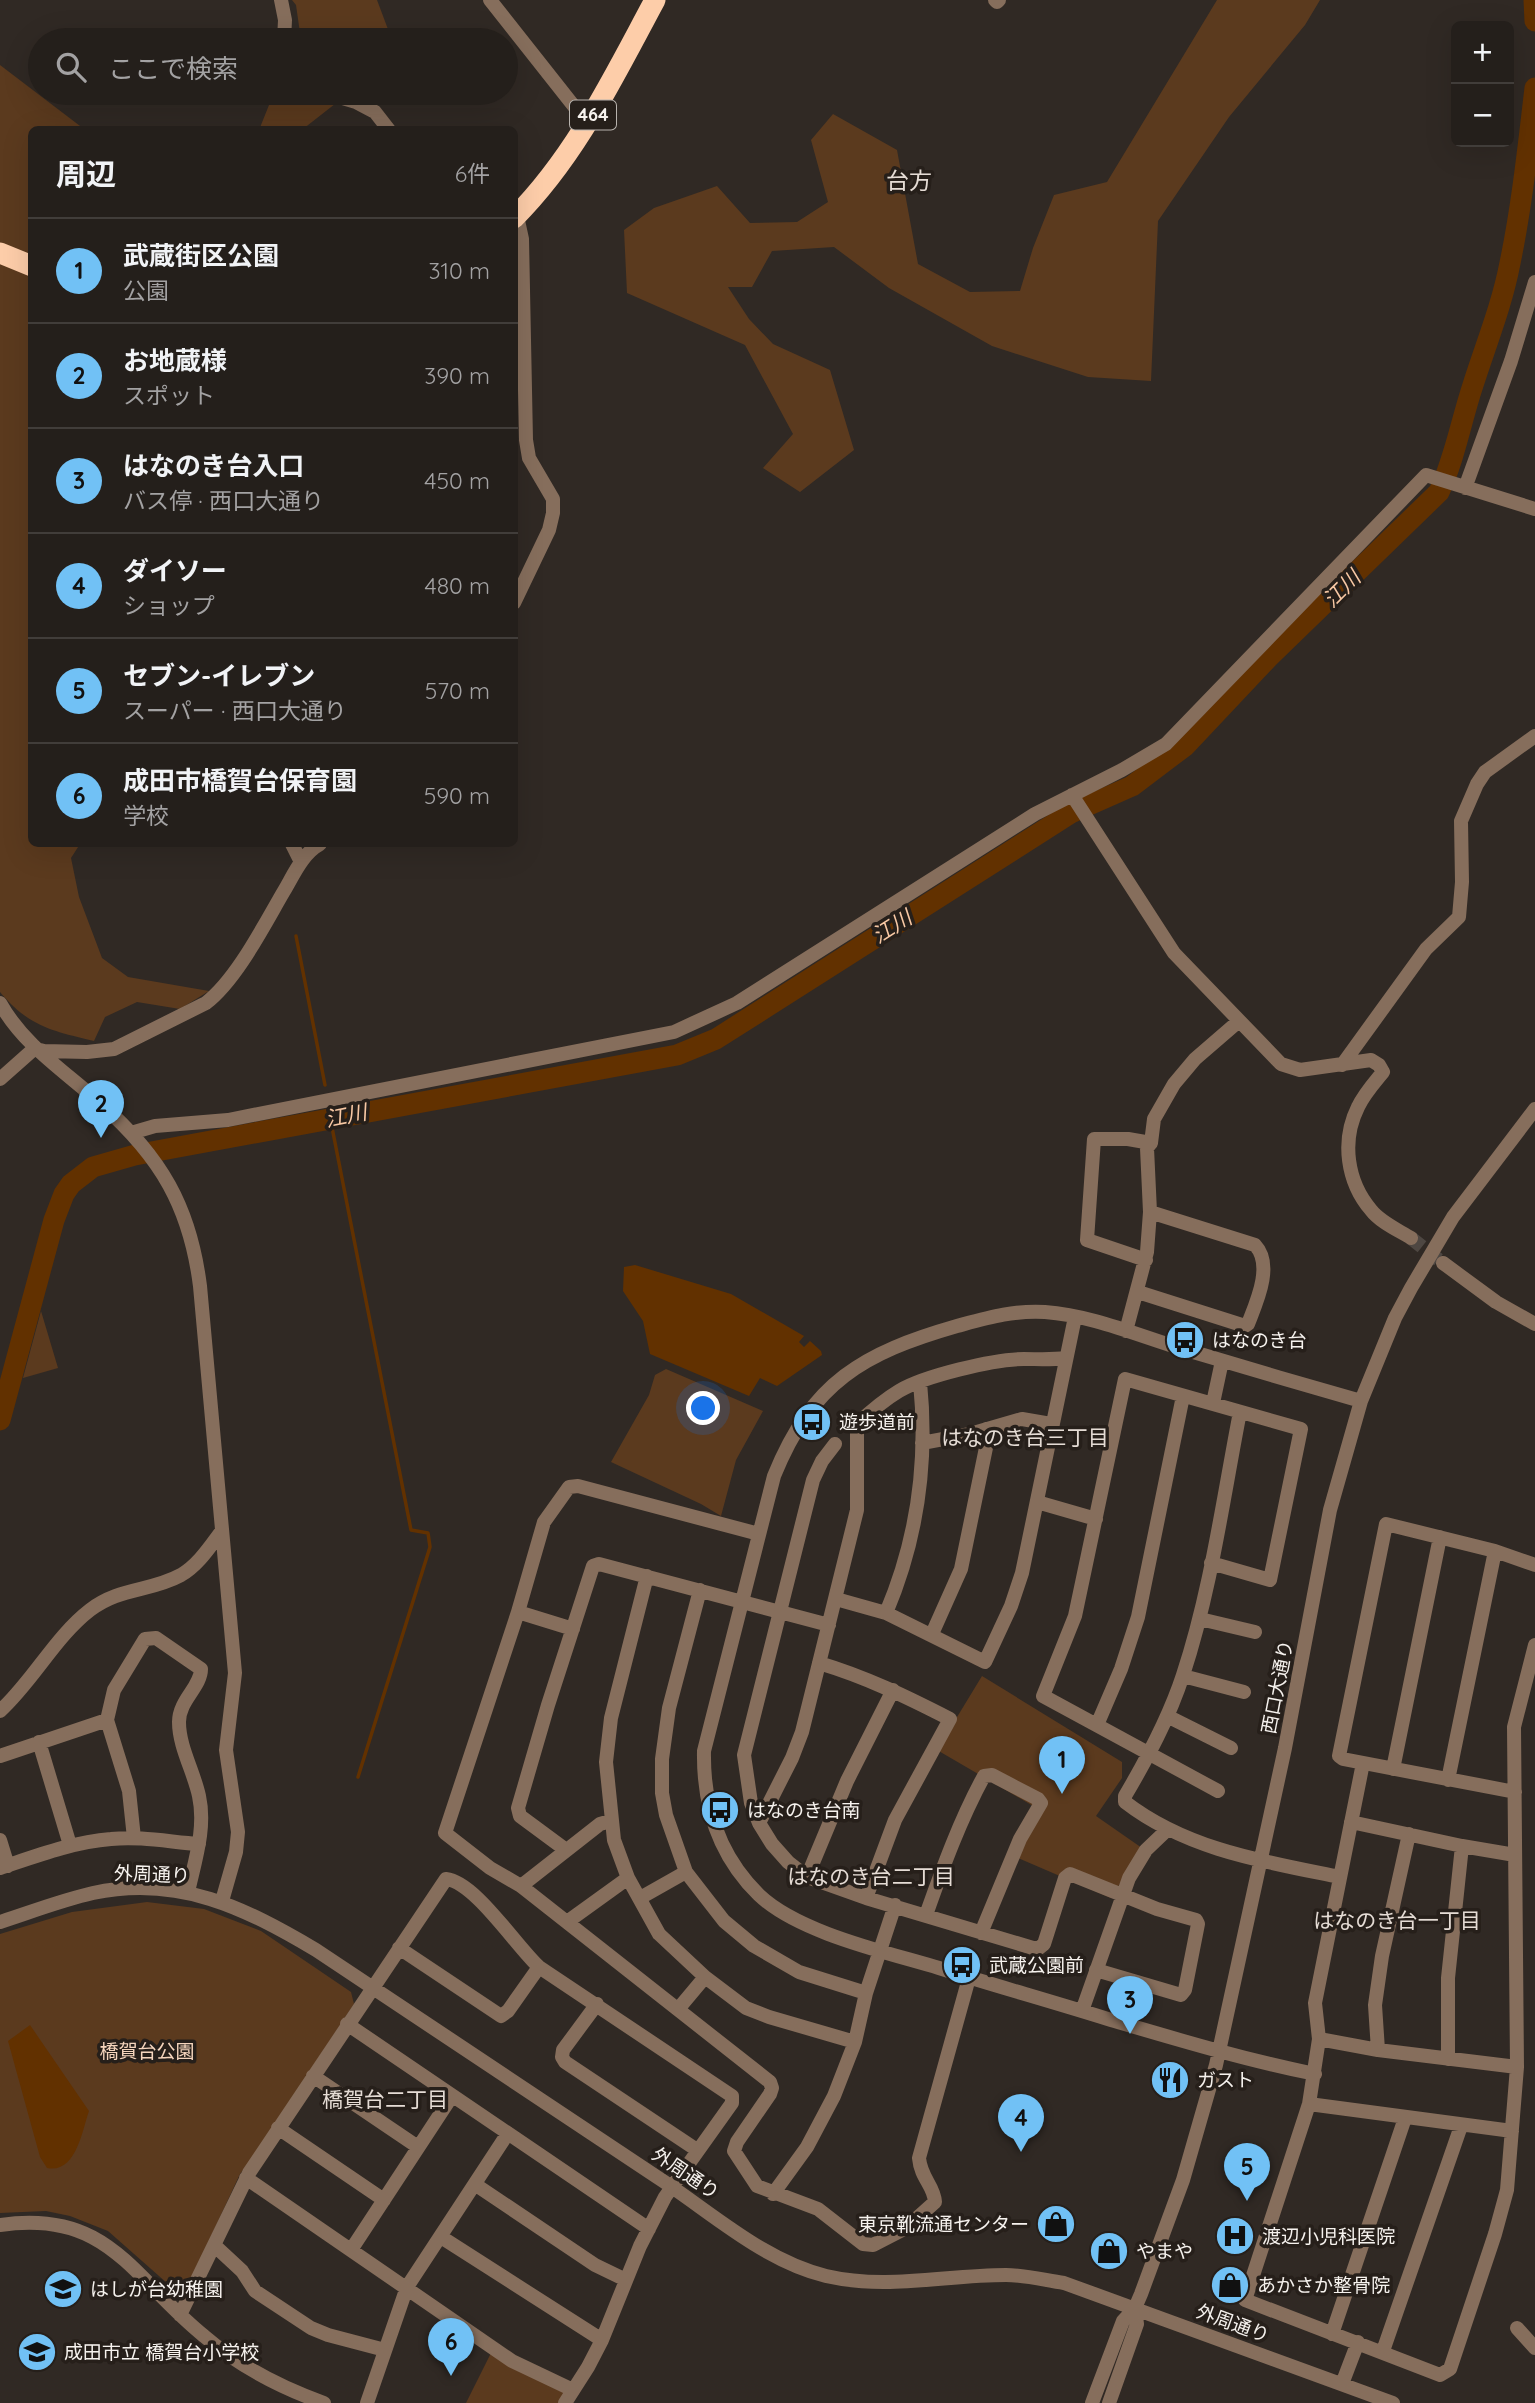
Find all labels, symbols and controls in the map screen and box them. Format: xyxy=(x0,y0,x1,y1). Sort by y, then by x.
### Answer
map controls xyxy=(1451,21,1514,147)
button: + xyxy=(1451,21,1514,84)
search box xyxy=(28,28,518,105)
icon: search xyxy=(52,48,90,86)
text: ここで検索 xyxy=(108,52,238,85)
button: − xyxy=(1451,84,1514,147)
road number: 464 xyxy=(570,100,616,130)
text: 周辺 xyxy=(56,155,116,193)
text: 6件 xyxy=(455,159,490,188)
district label: 台方 xyxy=(886,166,932,195)
text: 武蔵街区公園 xyxy=(123,239,279,272)
text: 1 xyxy=(75,256,83,285)
text: 310 m xyxy=(428,256,490,285)
text: 公園 xyxy=(123,276,169,305)
text: お地蔵様 xyxy=(123,344,227,377)
text: 2 xyxy=(72,361,86,390)
text: 390 m xyxy=(424,361,490,390)
text: スポット xyxy=(123,381,215,410)
text: はなのき台入口 xyxy=(123,449,304,482)
text: 3 xyxy=(73,466,85,495)
text: 450 m xyxy=(424,466,490,495)
text: バス停 · 西口大通り xyxy=(123,486,324,515)
text: ダイソー xyxy=(123,554,227,587)
water label: 江川 xyxy=(1317,563,1367,612)
text: 4 xyxy=(72,571,86,600)
text: 480 m xyxy=(425,571,490,600)
text: ショップ xyxy=(123,591,215,620)
text: セブン-イレブン xyxy=(123,659,315,692)
text: 5 xyxy=(72,676,86,705)
text: 570 m xyxy=(425,676,490,705)
text: スーパー · 西口大通り xyxy=(123,696,347,725)
text: 成田市橋賀台保育園 xyxy=(123,764,357,797)
text: 6 xyxy=(73,781,85,810)
text: 590 m xyxy=(424,781,490,810)
text: 学校 xyxy=(123,801,169,830)
water label: 江川 xyxy=(867,903,918,948)
pin: 2 xyxy=(78,1080,124,1138)
water label: 江川 xyxy=(323,1098,371,1132)
bus stop icon: はなのき台 xyxy=(1164,1319,1206,1361)
place label: はなのき台 xyxy=(1212,1328,1306,1352)
your location xyxy=(686,1391,720,1425)
bus stop icon: 遊歩道前 xyxy=(791,1401,833,1443)
place label: 遊歩道前 xyxy=(839,1410,915,1434)
district label: はなのき台三丁目 xyxy=(941,1424,1109,1450)
street label: 西口大通り xyxy=(1256,1638,1298,1736)
pin: 1 xyxy=(1039,1736,1085,1794)
bus stop icon: はなのき台南 xyxy=(699,1789,741,1831)
place label: はなのき台南 xyxy=(747,1798,860,1822)
street label: 外周通り xyxy=(114,1861,190,1887)
district label: はなのき台二丁目 xyxy=(787,1863,955,1889)
district label: はなのき台一丁目 xyxy=(1313,1907,1481,1933)
bus stop icon: 武蔵公園前 xyxy=(941,1944,983,1986)
place label: 武蔵公園前 xyxy=(989,1953,1084,1977)
pin: 3 xyxy=(1107,1976,1153,2034)
park label: 橋賀台公園 xyxy=(99,2039,195,2063)
restaurant icon: ガスト xyxy=(1149,2059,1191,2101)
place label: ガスト xyxy=(1197,2068,1254,2092)
district label: 橋賀台二丁目 xyxy=(322,2086,448,2112)
pin: 4 xyxy=(998,2094,1044,2152)
street label: 外周通り xyxy=(648,2142,724,2204)
pin: 5 xyxy=(1224,2143,1270,2201)
shop icon: 東京靴流通センター xyxy=(1035,2203,1077,2245)
place label: 東京靴流通センター xyxy=(858,2212,1029,2236)
hospital icon: 渡辺小児科医院 xyxy=(1214,2215,1256,2257)
place label: 渡辺小児科医院 xyxy=(1262,2224,1395,2248)
shop icon: やまや xyxy=(1088,2230,1130,2272)
place label: やまや xyxy=(1136,2239,1193,2263)
shop icon: あかさか整骨院 xyxy=(1209,2264,1251,2306)
school or university icon: はしが台幼稚園 xyxy=(42,2268,84,2310)
place label: あかさか整骨院 xyxy=(1257,2273,1390,2297)
place label: はしが台幼稚園 xyxy=(90,2277,223,2301)
street label: 外周通り xyxy=(1193,2299,1273,2347)
pin: 6 xyxy=(428,2318,474,2376)
school or university icon: 成田市立 橋賀台小学校 xyxy=(16,2331,58,2373)
place label: 成田市立 橋賀台小学校 xyxy=(64,2340,259,2364)

